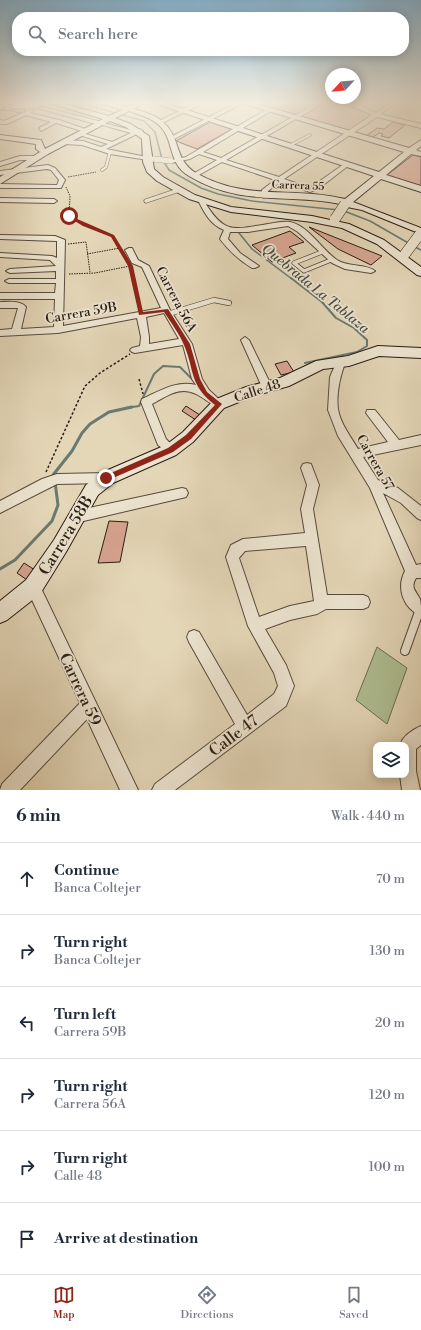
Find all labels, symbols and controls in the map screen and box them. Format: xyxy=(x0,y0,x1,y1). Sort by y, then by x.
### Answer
search box xyxy=(12,12,409,56)
icon: search xyxy=(26,23,48,45)
text: Search here xyxy=(58,25,138,44)
north arrow xyxy=(325,68,361,104)
street label: Carrera 55 xyxy=(271,178,325,194)
route start xyxy=(60,207,78,225)
water label: Quebrada La Tablaza xyxy=(258,240,373,338)
street label: Carrera 56A xyxy=(152,264,201,336)
street label: Carrera 59B xyxy=(44,299,118,327)
street label: Calle 48 xyxy=(232,376,283,406)
street label: Carrera 57 xyxy=(353,432,398,494)
route end xyxy=(97,469,115,487)
street label: Carrera 58B xyxy=(34,492,97,579)
street label: Carrera 59 xyxy=(55,650,106,729)
street label: Calle 47 xyxy=(205,711,262,761)
map controls xyxy=(373,742,409,778)
button: layers xyxy=(373,742,409,778)
text: 6 min xyxy=(16,805,61,827)
text: Walk · 440 m xyxy=(331,808,405,824)
text: Continue xyxy=(54,861,119,880)
icon: ahead xyxy=(16,868,38,890)
text: 70 m xyxy=(376,871,405,887)
text: Banca Coltejer xyxy=(54,880,141,896)
text: Turn right xyxy=(54,933,128,952)
icon: right xyxy=(16,940,38,962)
text: 130 m xyxy=(370,943,405,959)
text: Banca Coltejer xyxy=(54,952,141,968)
text: Turn left xyxy=(54,1005,116,1024)
icon: left xyxy=(16,1012,38,1034)
text: 20 m xyxy=(375,1015,405,1031)
text: Carrera 59B xyxy=(54,1024,126,1040)
text: Turn right xyxy=(54,1077,128,1096)
icon: right xyxy=(16,1084,38,1106)
text: 120 m xyxy=(369,1087,405,1103)
text: Carrera 56A xyxy=(54,1096,126,1112)
text: Turn right xyxy=(54,1149,128,1168)
icon: right xyxy=(16,1156,38,1178)
text: 100 m xyxy=(369,1159,405,1175)
text: Calle 48 xyxy=(54,1168,102,1184)
icon: arrive xyxy=(16,1228,38,1250)
text: Arrive at destination xyxy=(54,1229,198,1248)
tab: Map xyxy=(53,1284,75,1322)
tab: Directions xyxy=(181,1284,234,1322)
tab: Saved xyxy=(339,1284,368,1322)

